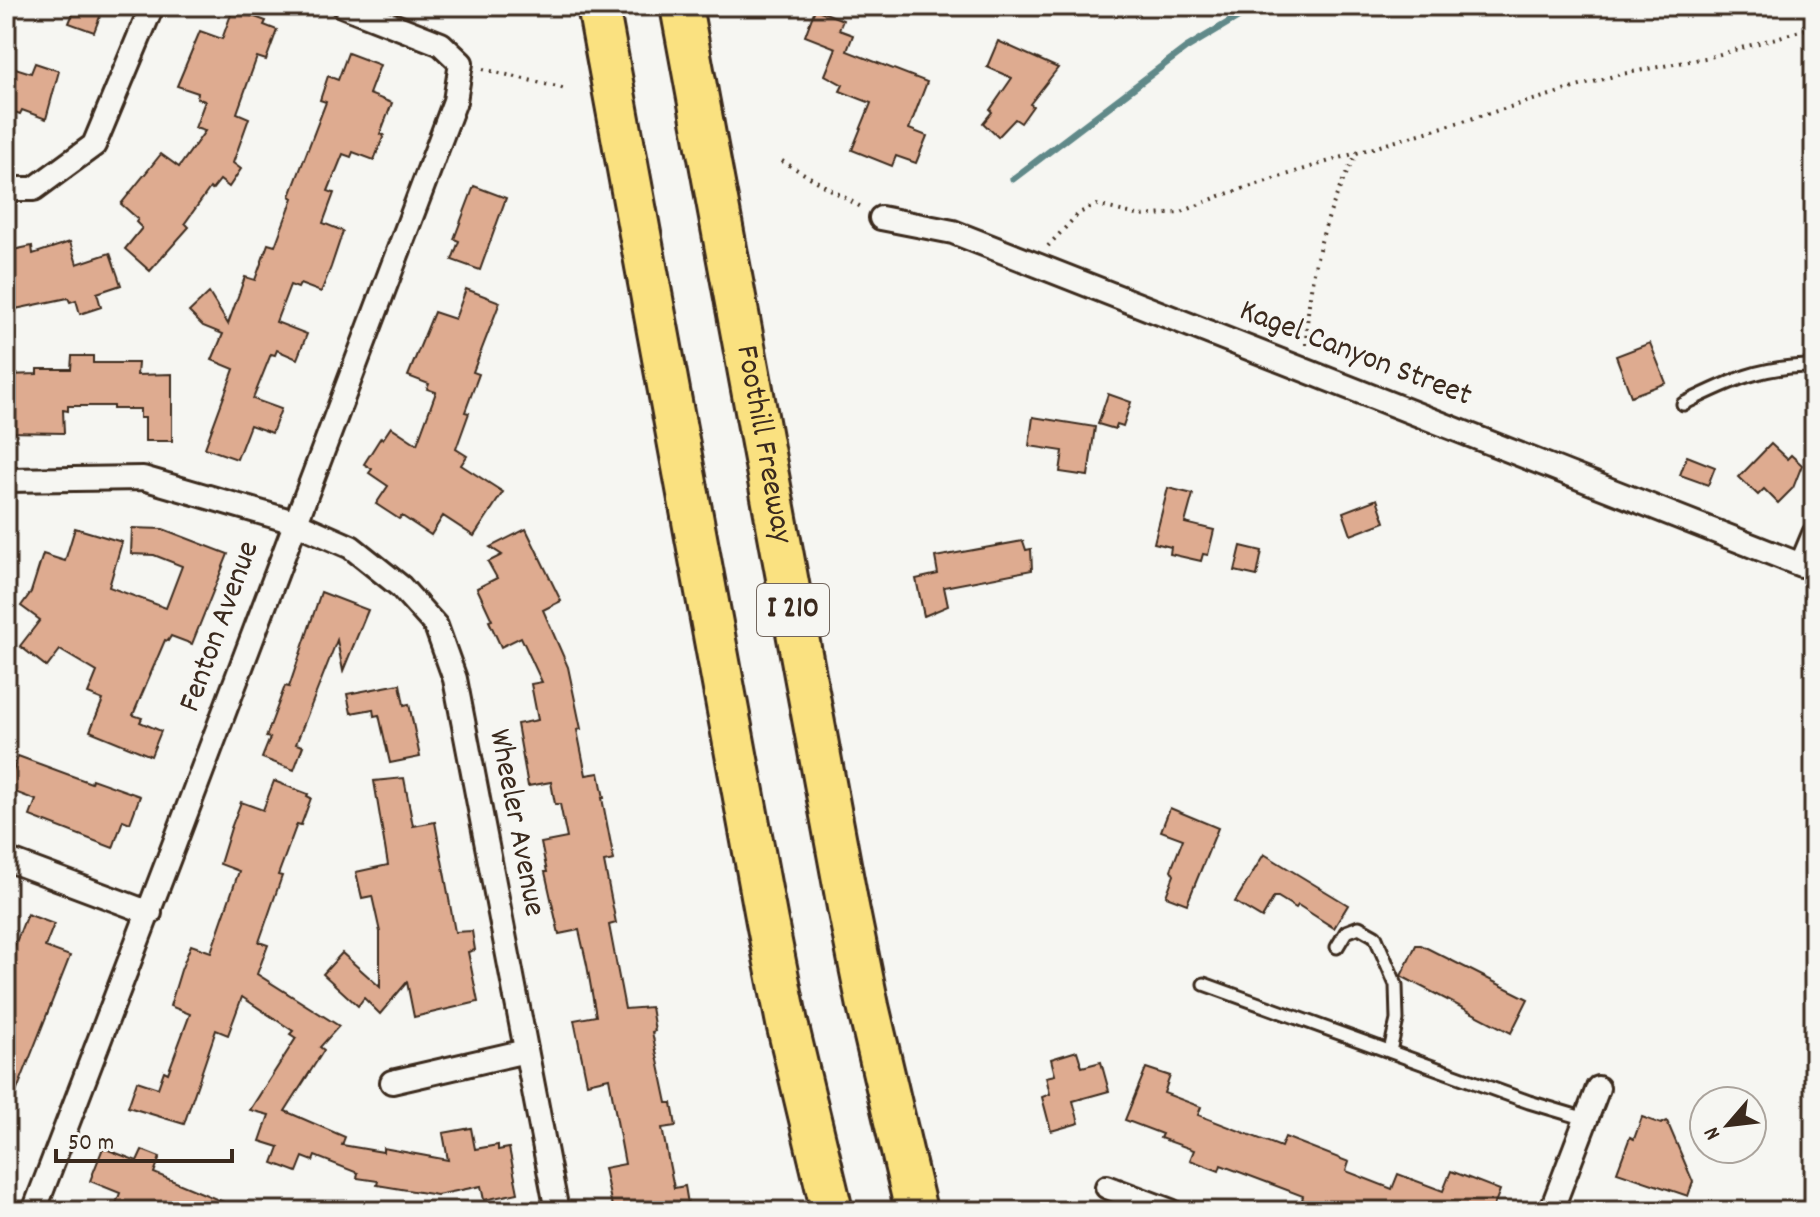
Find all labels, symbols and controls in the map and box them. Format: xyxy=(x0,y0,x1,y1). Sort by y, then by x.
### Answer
street label: Kagel Canyon Street xyxy=(1232,290,1478,421)
street label: Foothill Freeway xyxy=(721,342,803,548)
street label: Fenton Avenue xyxy=(169,535,273,719)
road number: I 210 xyxy=(757,584,829,636)
street label: Wheeler Avenue xyxy=(474,726,556,920)
north arrow xyxy=(1688,1085,1768,1165)
scale bar xyxy=(56,1113,232,1163)
text: N xyxy=(1697,1121,1730,1145)
text: 50 m xyxy=(68,1127,114,1161)

